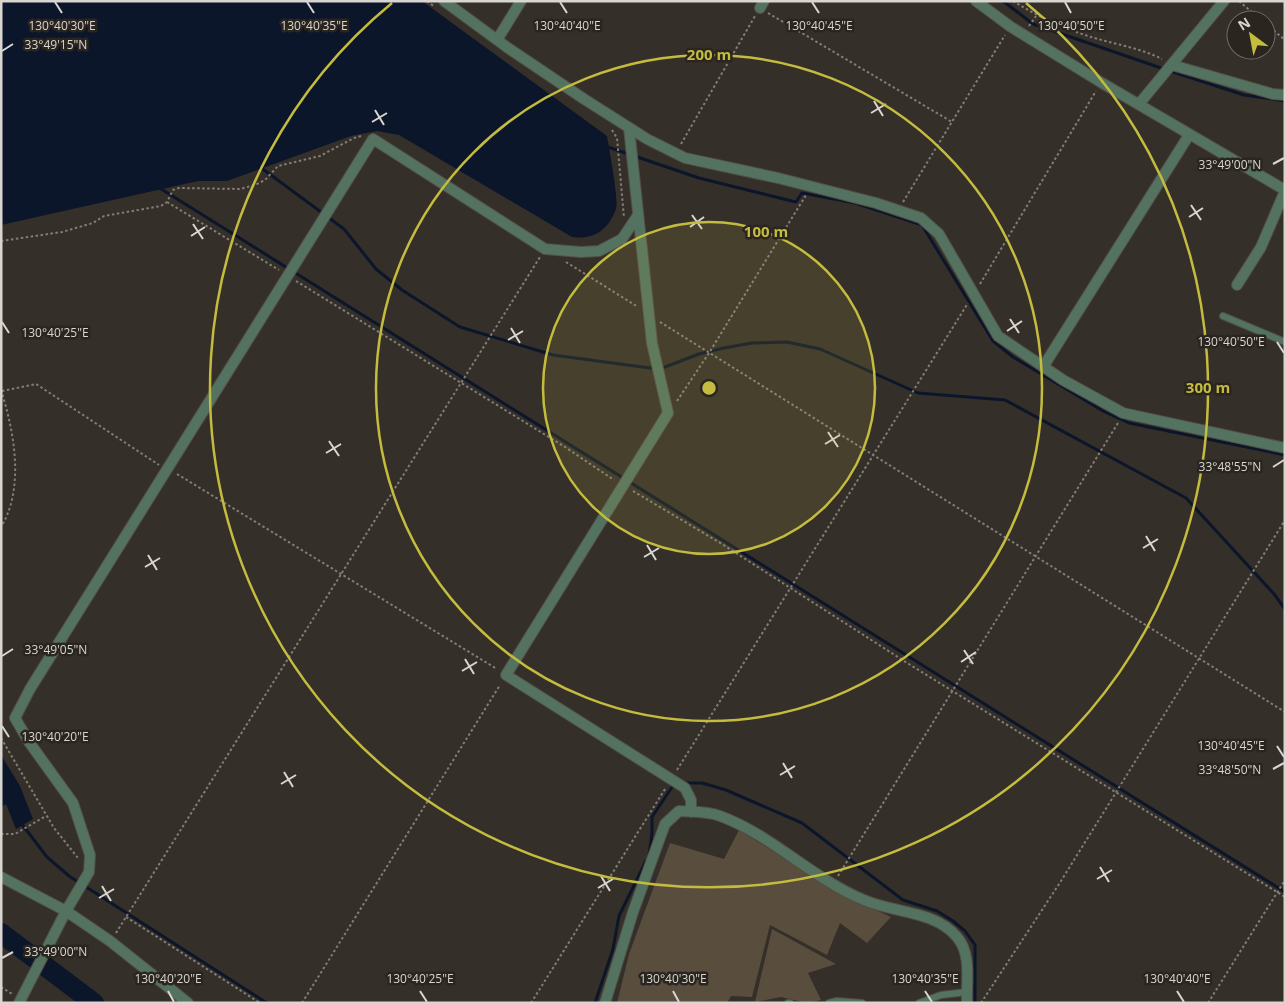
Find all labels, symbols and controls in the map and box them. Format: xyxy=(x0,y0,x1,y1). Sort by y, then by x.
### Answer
north arrow xyxy=(1226,10,1276,60)
text: N xyxy=(1234,12,1254,35)
text: 130°40'30"E xyxy=(28,17,96,34)
text: 130°40'35"E xyxy=(280,17,348,34)
text: 130°40'40"E xyxy=(533,17,601,34)
text: 130°40'45"E xyxy=(785,17,853,34)
text: 130°40'50"E xyxy=(1037,17,1105,34)
text: 33°49'15"N xyxy=(25,36,87,53)
text: 200 m xyxy=(687,44,731,64)
text: 33°49'00"N xyxy=(1199,156,1261,173)
text: 100 m xyxy=(744,221,788,241)
text: 130°40'25"E xyxy=(21,324,89,341)
text: 130°40'50"E xyxy=(1197,333,1265,350)
text: 300 m xyxy=(1186,377,1230,397)
centre of rings xyxy=(700,379,718,397)
text: 33°48'55"N xyxy=(1199,458,1261,475)
text: 33°49'05"N xyxy=(25,641,87,658)
text: 130°40'20"E xyxy=(21,728,89,745)
text: 130°40'45"E xyxy=(1197,737,1265,754)
text: 33°48'50"N xyxy=(1199,761,1261,778)
text: 33°49'00"N xyxy=(25,943,87,960)
text: 130°40'20"E xyxy=(134,970,202,987)
text: 130°40'25"E xyxy=(386,970,454,987)
text: 130°40'30"E xyxy=(639,970,707,987)
text: 130°40'35"E xyxy=(891,970,959,987)
text: 130°40'40"E xyxy=(1143,970,1211,987)

